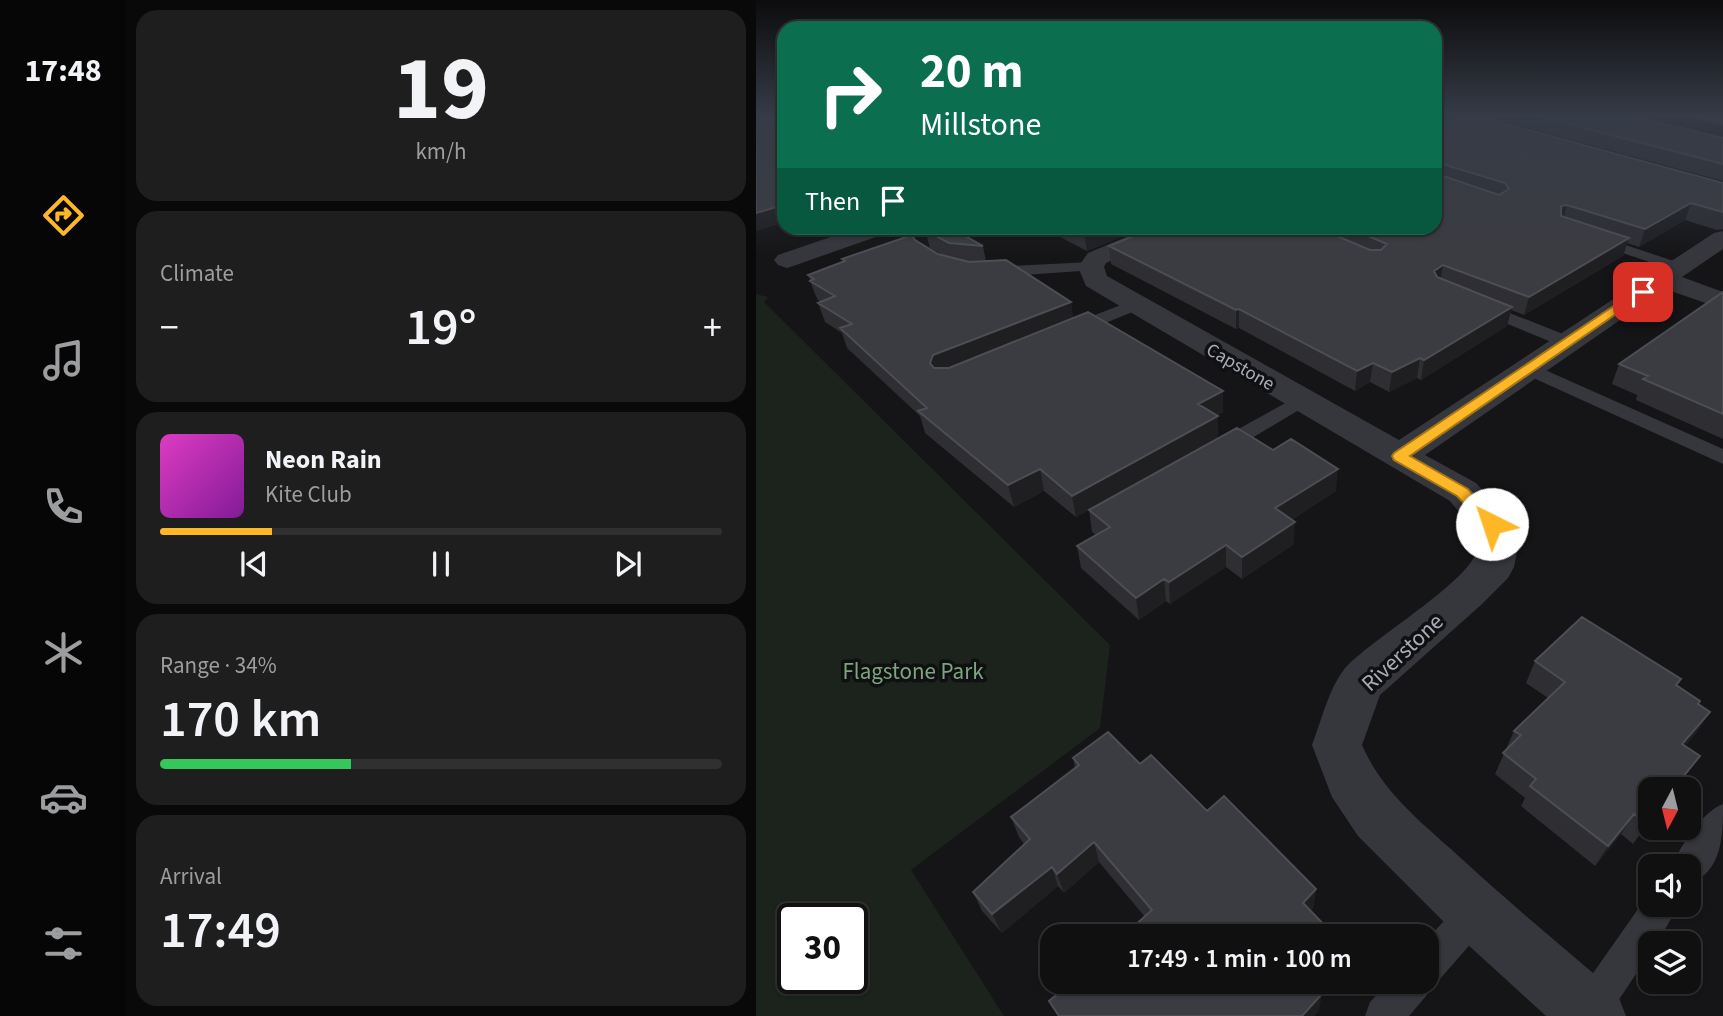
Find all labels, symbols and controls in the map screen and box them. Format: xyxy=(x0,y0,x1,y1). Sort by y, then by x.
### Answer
text: 19 xyxy=(393,25,489,154)
text: 20 m xyxy=(920,37,1024,107)
text: 17:48 xyxy=(24,48,102,94)
icon: right xyxy=(805,49,896,140)
text: Millstone xyxy=(920,102,1041,148)
text: km/h xyxy=(415,135,467,168)
icon: arrive xyxy=(874,182,912,220)
text: Then xyxy=(805,183,860,220)
icon: directions xyxy=(39,191,88,240)
text: Climate xyxy=(160,257,234,290)
pin xyxy=(1613,262,1673,322)
icon: arrive xyxy=(1624,273,1662,311)
text: 19° xyxy=(405,291,477,365)
text: − xyxy=(160,301,179,355)
text: + xyxy=(703,301,722,355)
icon: music xyxy=(39,336,88,385)
street label: Capstone xyxy=(1201,337,1279,398)
text: Neon Rain xyxy=(265,441,382,478)
text: Kite Club xyxy=(265,478,352,511)
icon: phone xyxy=(39,482,88,531)
position arrow xyxy=(1455,487,1529,561)
icon: previous xyxy=(235,545,273,583)
icon: pause xyxy=(422,545,460,583)
icon: next xyxy=(609,545,647,583)
street label: Riverstone xyxy=(1354,606,1451,699)
icon: climate xyxy=(39,628,88,677)
text: Range · 34% xyxy=(160,649,277,682)
park label: Flagstone Park xyxy=(842,655,984,688)
text: 170 km xyxy=(160,683,321,757)
icon: car xyxy=(39,773,88,822)
north arrow xyxy=(1638,777,1701,840)
map controls xyxy=(1638,777,1701,994)
button: sound xyxy=(1638,854,1701,917)
text: Arrival xyxy=(160,860,222,893)
text: 17:49 xyxy=(160,894,281,968)
speed limit sign: 30 xyxy=(777,903,868,994)
icon: filters xyxy=(39,919,88,968)
button: layers xyxy=(1638,931,1701,994)
text: 17:49 · 1 min · 100 m xyxy=(1127,940,1352,977)

